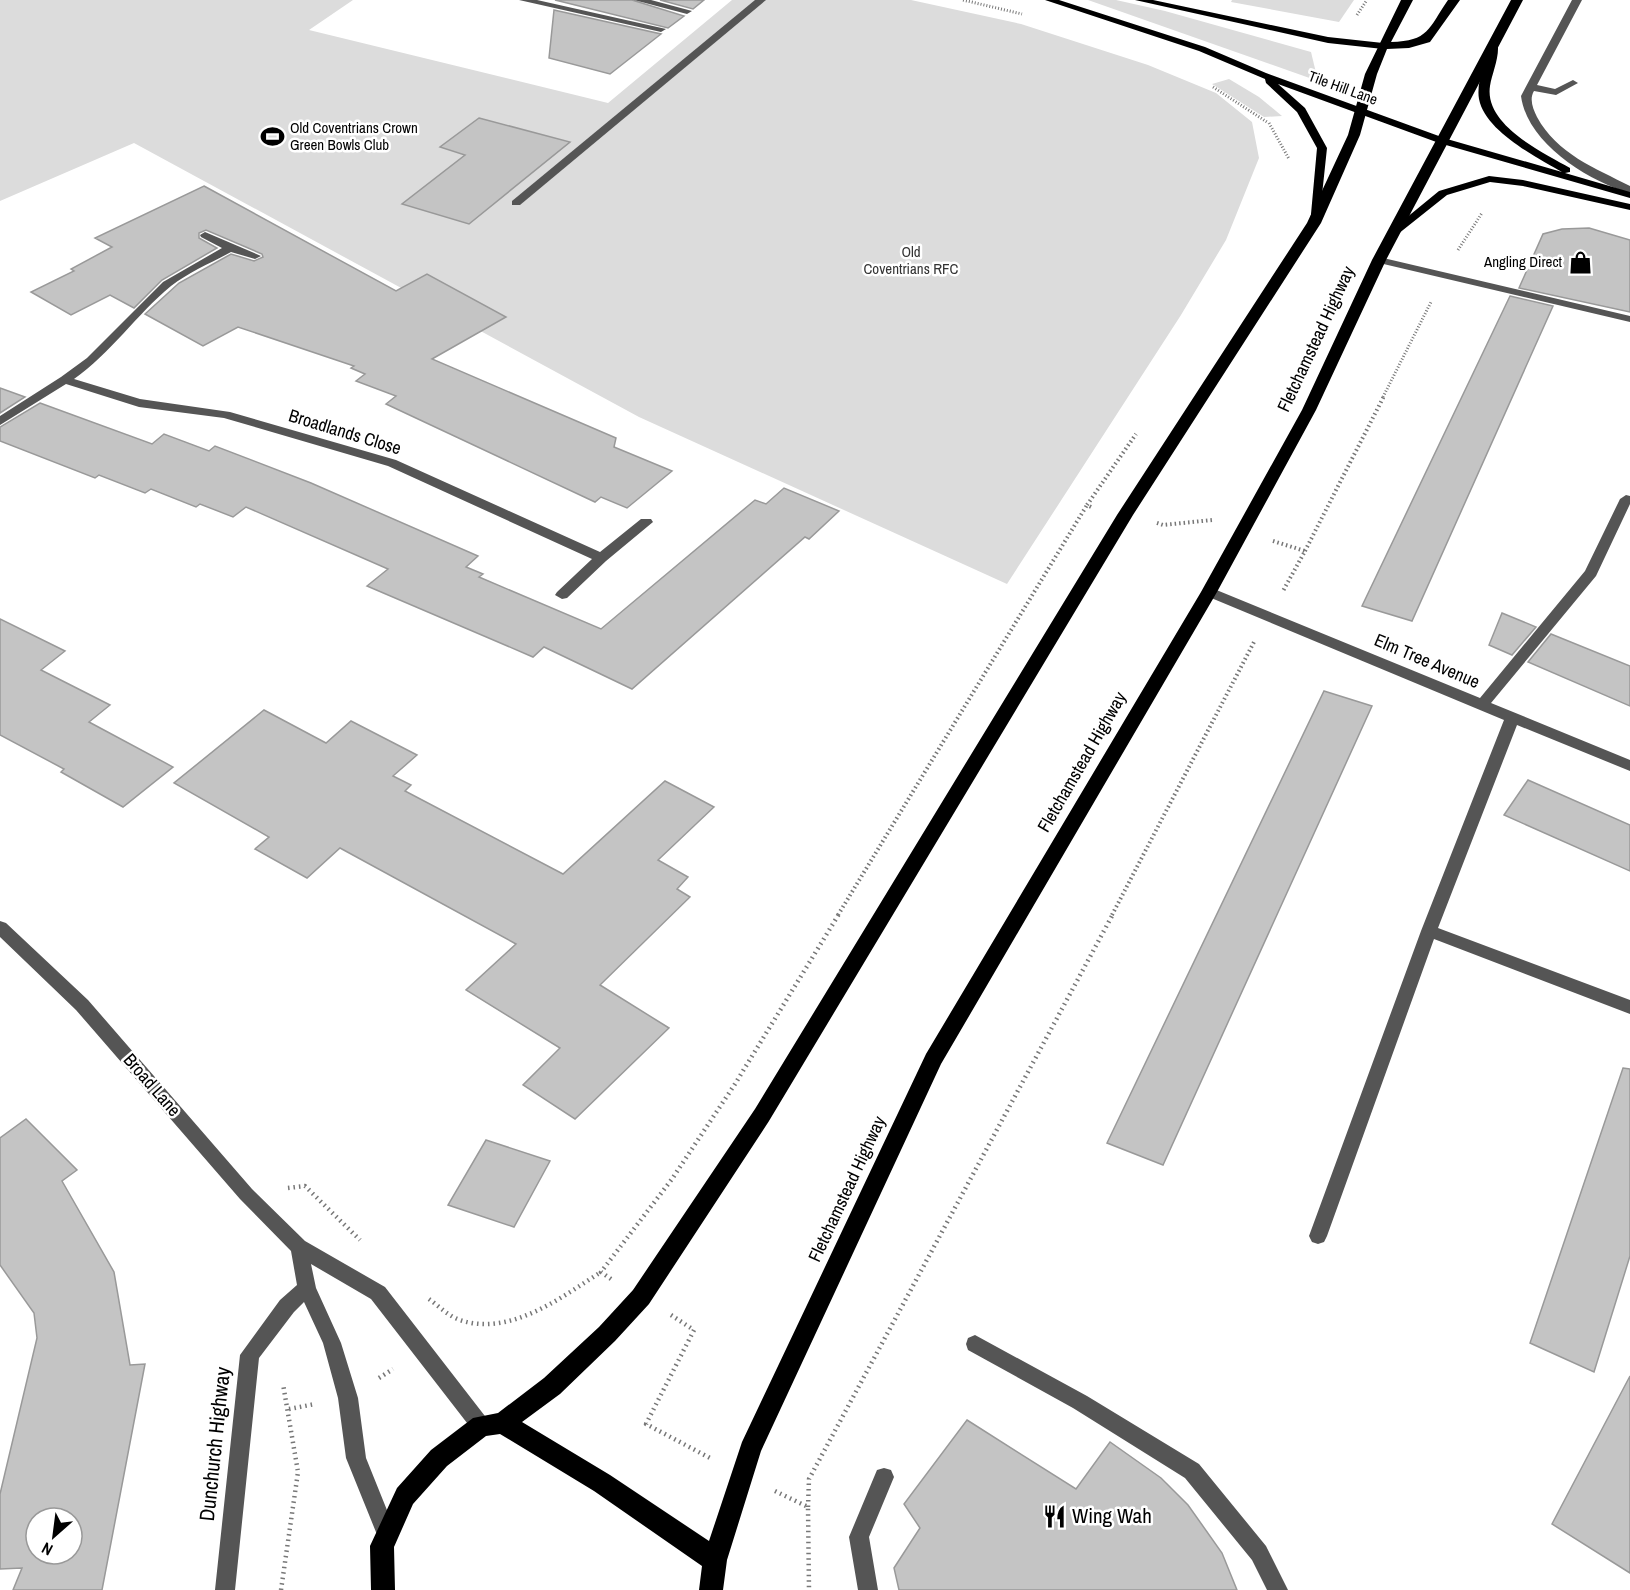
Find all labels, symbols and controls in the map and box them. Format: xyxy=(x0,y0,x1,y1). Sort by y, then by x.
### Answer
street label: Tile Hill Lane xyxy=(1306,65,1381,110)
place label: Old Coventrians Crown Green Bowls Club xyxy=(290,117,418,155)
sports icon: Old Coventrians Crown Green Bowls Club xyxy=(259,124,285,150)
park label: Old Coventrians RFC xyxy=(863,241,959,279)
shop icon: Angling Direct xyxy=(1567,249,1593,275)
place label: Angling Direct xyxy=(1483,251,1563,272)
street label: Fletchamstead Highway xyxy=(1271,261,1361,416)
street label: Broadlands Close xyxy=(286,403,405,461)
street label: Elm Tree Avenue xyxy=(1371,627,1484,694)
street label: Fletchamstead Highway xyxy=(1031,686,1132,837)
street label: Broad Lane xyxy=(118,1048,187,1122)
street label: Fletchamstead Highway xyxy=(802,1111,892,1266)
street label: Dunchurch Highway xyxy=(192,1365,237,1523)
place label: Wing Wah xyxy=(1072,1501,1152,1530)
restaurant icon: Wing Wah xyxy=(1041,1503,1067,1529)
north arrow xyxy=(24,1506,84,1566)
text: N xyxy=(38,1537,56,1561)

